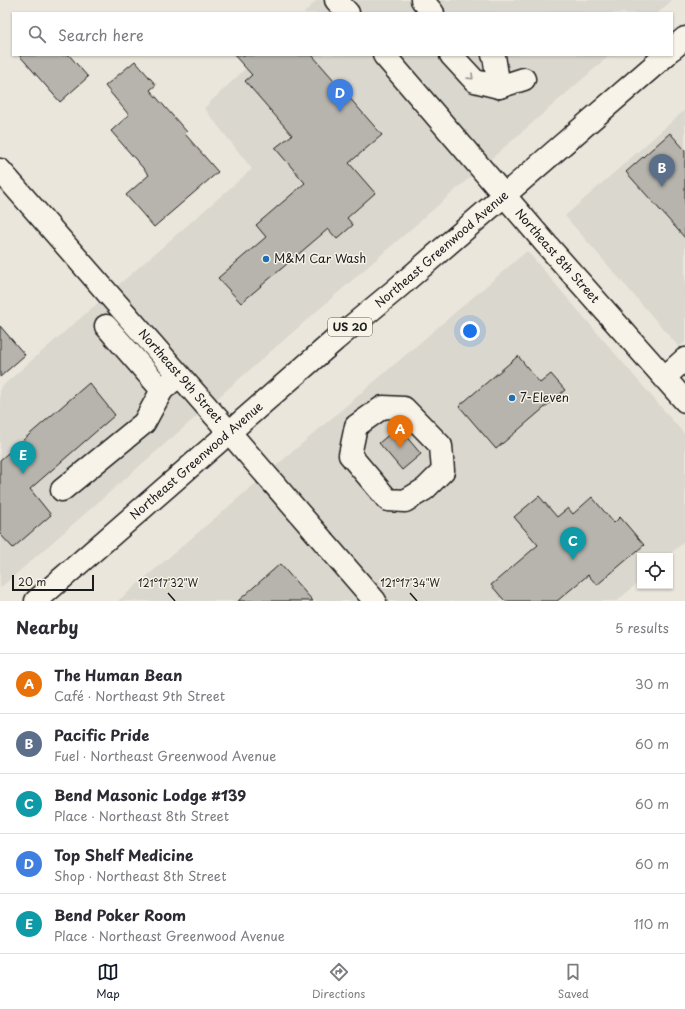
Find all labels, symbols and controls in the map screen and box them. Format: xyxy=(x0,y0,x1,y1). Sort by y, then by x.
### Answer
search box xyxy=(12,12,673,56)
icon: search xyxy=(26,23,48,45)
text: Search here xyxy=(58,23,144,46)
one-way arrow xyxy=(467,72,474,79)
pin: D xyxy=(327,79,353,112)
pin: B xyxy=(649,154,675,187)
street label: Northeast Greenwood Avenue xyxy=(371,185,512,311)
street label: Northeast 8th Street xyxy=(511,204,604,307)
place label: M&M Car Wash xyxy=(274,249,366,267)
marker: M&M Car Wash xyxy=(261,254,271,264)
road number: US 20 xyxy=(328,318,372,336)
your location xyxy=(460,321,480,341)
street label: Northeast 9th Street xyxy=(135,325,227,427)
place label: 7-Eleven xyxy=(520,388,569,406)
marker: 7-Eleven xyxy=(507,393,517,403)
street label: Northeast Greenwood Avenue xyxy=(125,397,267,523)
pin: A xyxy=(387,415,413,448)
pin: E xyxy=(10,441,36,474)
pin: C xyxy=(560,527,586,560)
map controls xyxy=(637,553,673,589)
button: locate xyxy=(637,553,673,589)
scale bar xyxy=(12,573,94,592)
text: 20 m xyxy=(18,573,46,590)
text: 121°17'32"W xyxy=(138,575,199,590)
text: 121°17'34"W xyxy=(380,575,441,590)
text: Nearby xyxy=(16,614,78,640)
text: 5 results xyxy=(615,618,669,637)
text: The Human Bean xyxy=(54,663,182,686)
text: A xyxy=(24,674,34,693)
text: 30 m xyxy=(635,674,669,693)
text: Café · Northeast 9th Street xyxy=(54,686,225,705)
text: Pacific Pride xyxy=(54,723,149,746)
text: B xyxy=(25,734,33,753)
text: 60 m xyxy=(635,734,669,753)
text: Fuel · Northeast Greenwood Avenue xyxy=(54,746,276,765)
text: Bend Masonic Lodge #139 xyxy=(54,783,246,806)
text: C xyxy=(24,794,34,813)
text: 60 m xyxy=(635,794,669,813)
text: Place · Northeast 8th Street xyxy=(54,806,229,825)
text: Top Shelf Medicine xyxy=(54,843,193,866)
text: D xyxy=(24,854,34,873)
text: 60 m xyxy=(635,854,669,873)
text: Shop · Northeast 8th Street xyxy=(54,866,226,885)
text: Bend Poker Room xyxy=(54,903,186,926)
text: E xyxy=(25,914,33,933)
text: 110 m xyxy=(634,914,669,933)
text: Place · Northeast Greenwood Avenue xyxy=(54,926,285,945)
tab: Map xyxy=(96,961,120,1002)
tab: Directions xyxy=(312,961,365,1002)
tab: Saved xyxy=(558,961,589,1002)

